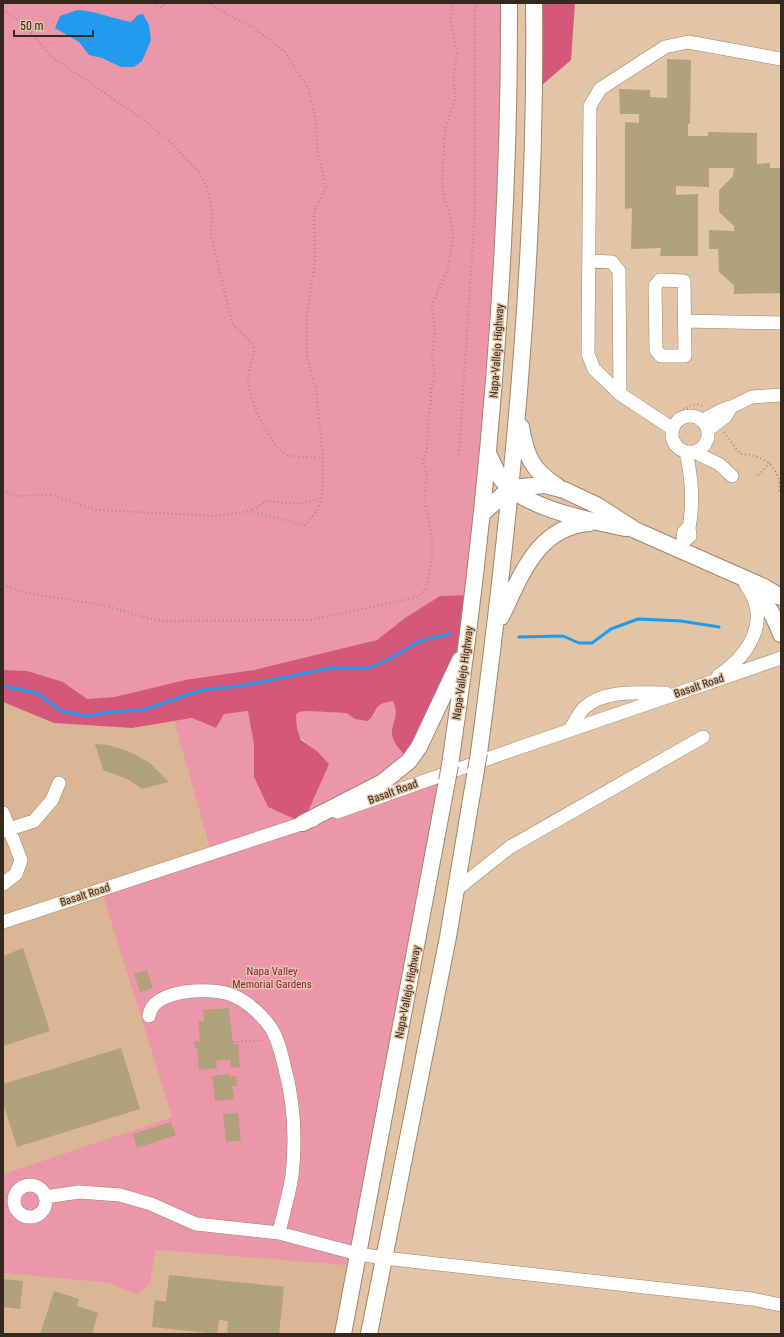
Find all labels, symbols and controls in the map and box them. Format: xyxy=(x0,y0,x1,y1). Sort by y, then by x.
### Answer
scale bar xyxy=(14,12,93,38)
text: 50 m xyxy=(20,19,44,33)
street label: Napa-Vallejo Highway xyxy=(487,303,507,399)
street label: Napa-Vallejo Highway xyxy=(450,625,476,721)
street label: Basalt Road xyxy=(672,671,726,701)
street label: Basalt Road xyxy=(366,777,420,807)
street label: Basalt Road xyxy=(58,881,112,909)
street label: Napa-Vallejo Highway xyxy=(393,944,423,1040)
park label: Napa Valley Memorial Gardens xyxy=(232,965,312,991)

